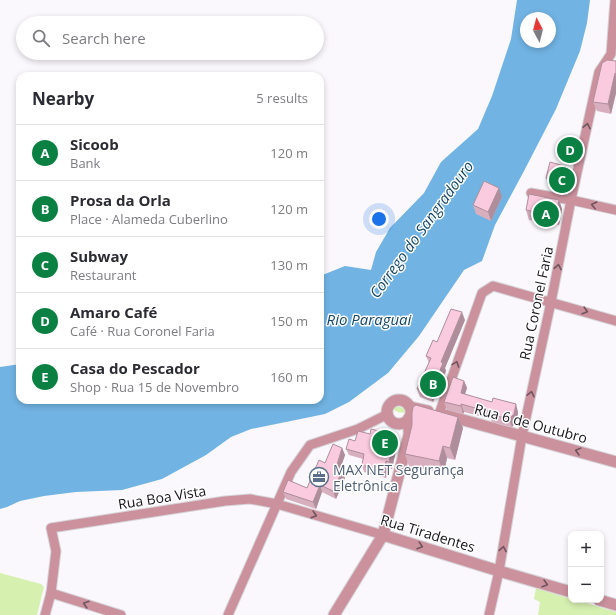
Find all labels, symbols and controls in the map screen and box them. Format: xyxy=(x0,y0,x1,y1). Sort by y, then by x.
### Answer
north arrow xyxy=(520,12,556,48)
search box xyxy=(16,16,324,60)
icon: search xyxy=(30,27,52,49)
text: Search here xyxy=(62,28,146,48)
text: Nearby xyxy=(32,87,94,110)
text: 5 results xyxy=(256,89,308,107)
one-way arrow xyxy=(583,123,591,129)
text: Sicoob xyxy=(70,134,119,154)
pin: D xyxy=(557,135,583,165)
text: A xyxy=(41,144,49,162)
text: 120 m xyxy=(270,144,308,162)
text: Bank xyxy=(70,154,100,172)
water label: Corrego do Sangradouro xyxy=(365,156,477,302)
pin: C xyxy=(549,165,575,195)
text: Prosa da Orla xyxy=(70,190,171,210)
pin: A xyxy=(533,199,559,229)
text: B xyxy=(41,200,49,218)
text: 120 m xyxy=(270,200,308,218)
one-way arrow xyxy=(590,202,597,210)
your location xyxy=(369,209,389,229)
text: Place · Alameda Cuberlino xyxy=(70,210,228,228)
street label: Rua Coronel Faria xyxy=(515,244,557,362)
text: Subway xyxy=(70,246,128,266)
text: C xyxy=(41,256,49,274)
text: 130 m xyxy=(270,256,308,274)
one-way arrow xyxy=(553,264,562,270)
text: Restaurant xyxy=(70,266,137,284)
text: Amaro Café xyxy=(70,302,157,322)
one-way arrow xyxy=(582,307,588,315)
water label: Rio Paraguai xyxy=(327,309,412,329)
text: D xyxy=(40,312,50,330)
text: 150 m xyxy=(270,312,308,330)
text: Café · Rua Coronel Faria xyxy=(70,322,215,340)
text: Casa do Pescador xyxy=(70,358,200,378)
one-way arrow xyxy=(452,361,460,368)
text: E xyxy=(41,368,49,386)
text: 160 m xyxy=(270,368,308,386)
pin: B xyxy=(420,369,446,399)
text: Shop · Rua 15 de Novembro xyxy=(70,378,239,396)
one-way arrow xyxy=(527,391,535,397)
street label: Rua 6 de Outubro xyxy=(472,399,590,447)
pin: E xyxy=(372,428,398,458)
one-way arrow xyxy=(575,447,582,456)
place label: MAX NET Segurança Eletrônica xyxy=(333,460,464,495)
office icon: MAX NET Segurança Eletrônica xyxy=(308,466,330,488)
street label: Rua Boa Vista xyxy=(117,481,207,513)
one-way arrow xyxy=(311,510,318,519)
street label: Rua Tiradentes xyxy=(378,510,478,556)
map controls xyxy=(568,531,604,603)
button: + xyxy=(568,531,604,567)
one-way arrow xyxy=(417,541,424,550)
one-way arrow xyxy=(498,546,507,553)
button: − xyxy=(568,567,604,603)
one-way arrow xyxy=(541,579,548,588)
one-way arrow xyxy=(82,600,89,609)

